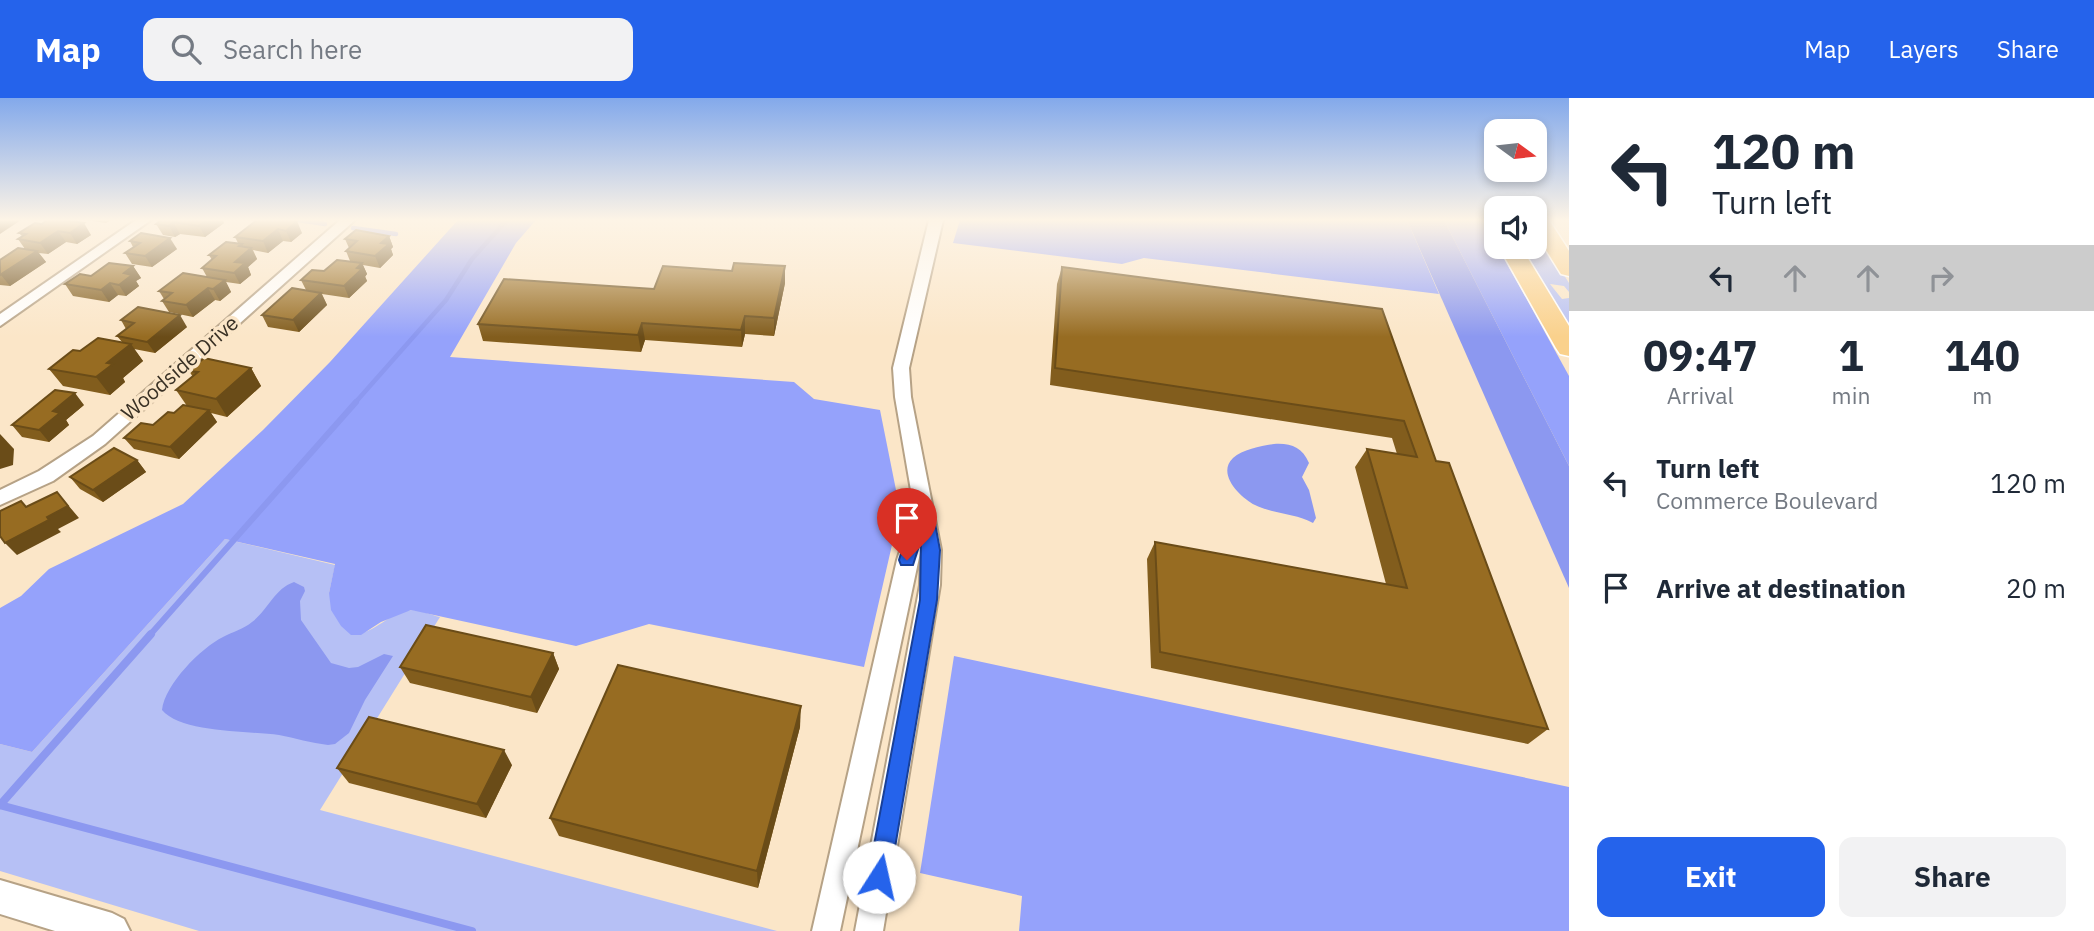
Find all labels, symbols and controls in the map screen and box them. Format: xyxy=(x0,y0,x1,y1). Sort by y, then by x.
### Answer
search box xyxy=(143,18,633,81)
text: Map xyxy=(35,28,101,71)
icon: search xyxy=(167,30,205,68)
text: Search here xyxy=(223,32,362,66)
text: Map xyxy=(1804,33,1851,65)
text: Layers xyxy=(1889,33,1959,65)
text: Share xyxy=(1997,33,2059,65)
north arrow xyxy=(1484,119,1547,182)
map controls xyxy=(1484,119,1547,259)
text: 120 m xyxy=(1712,119,1856,182)
icon: left xyxy=(1597,126,1688,217)
text: Turn left xyxy=(1712,181,1832,223)
button: sound xyxy=(1484,196,1547,259)
icon: left xyxy=(1703,259,1741,297)
icon: ahead xyxy=(1776,259,1814,297)
icon: ahead xyxy=(1849,259,1887,297)
icon: right xyxy=(1922,259,1960,297)
street label: Woodside Drive xyxy=(115,308,244,426)
text: 09:47 xyxy=(1643,328,1758,383)
text: 1 xyxy=(1838,328,1864,383)
text: 140 xyxy=(1944,328,2020,383)
text: Arrival xyxy=(1667,380,1734,410)
text: min xyxy=(1832,380,1870,410)
text: m xyxy=(1972,380,1992,410)
text: Turn left xyxy=(1656,451,1759,485)
icon: left xyxy=(1597,464,1635,502)
text: 120 m xyxy=(1990,466,2066,500)
text: Commerce Boulevard xyxy=(1656,485,1878,515)
pin xyxy=(877,488,937,560)
icon: arrive xyxy=(888,499,926,537)
icon: arrive xyxy=(1597,569,1635,607)
text: Arrive at destination xyxy=(1656,571,1906,605)
text: 20 m xyxy=(2006,571,2066,605)
button: Exit xyxy=(1597,837,1825,917)
button: Share xyxy=(1839,837,2066,917)
position arrow xyxy=(842,840,916,914)

